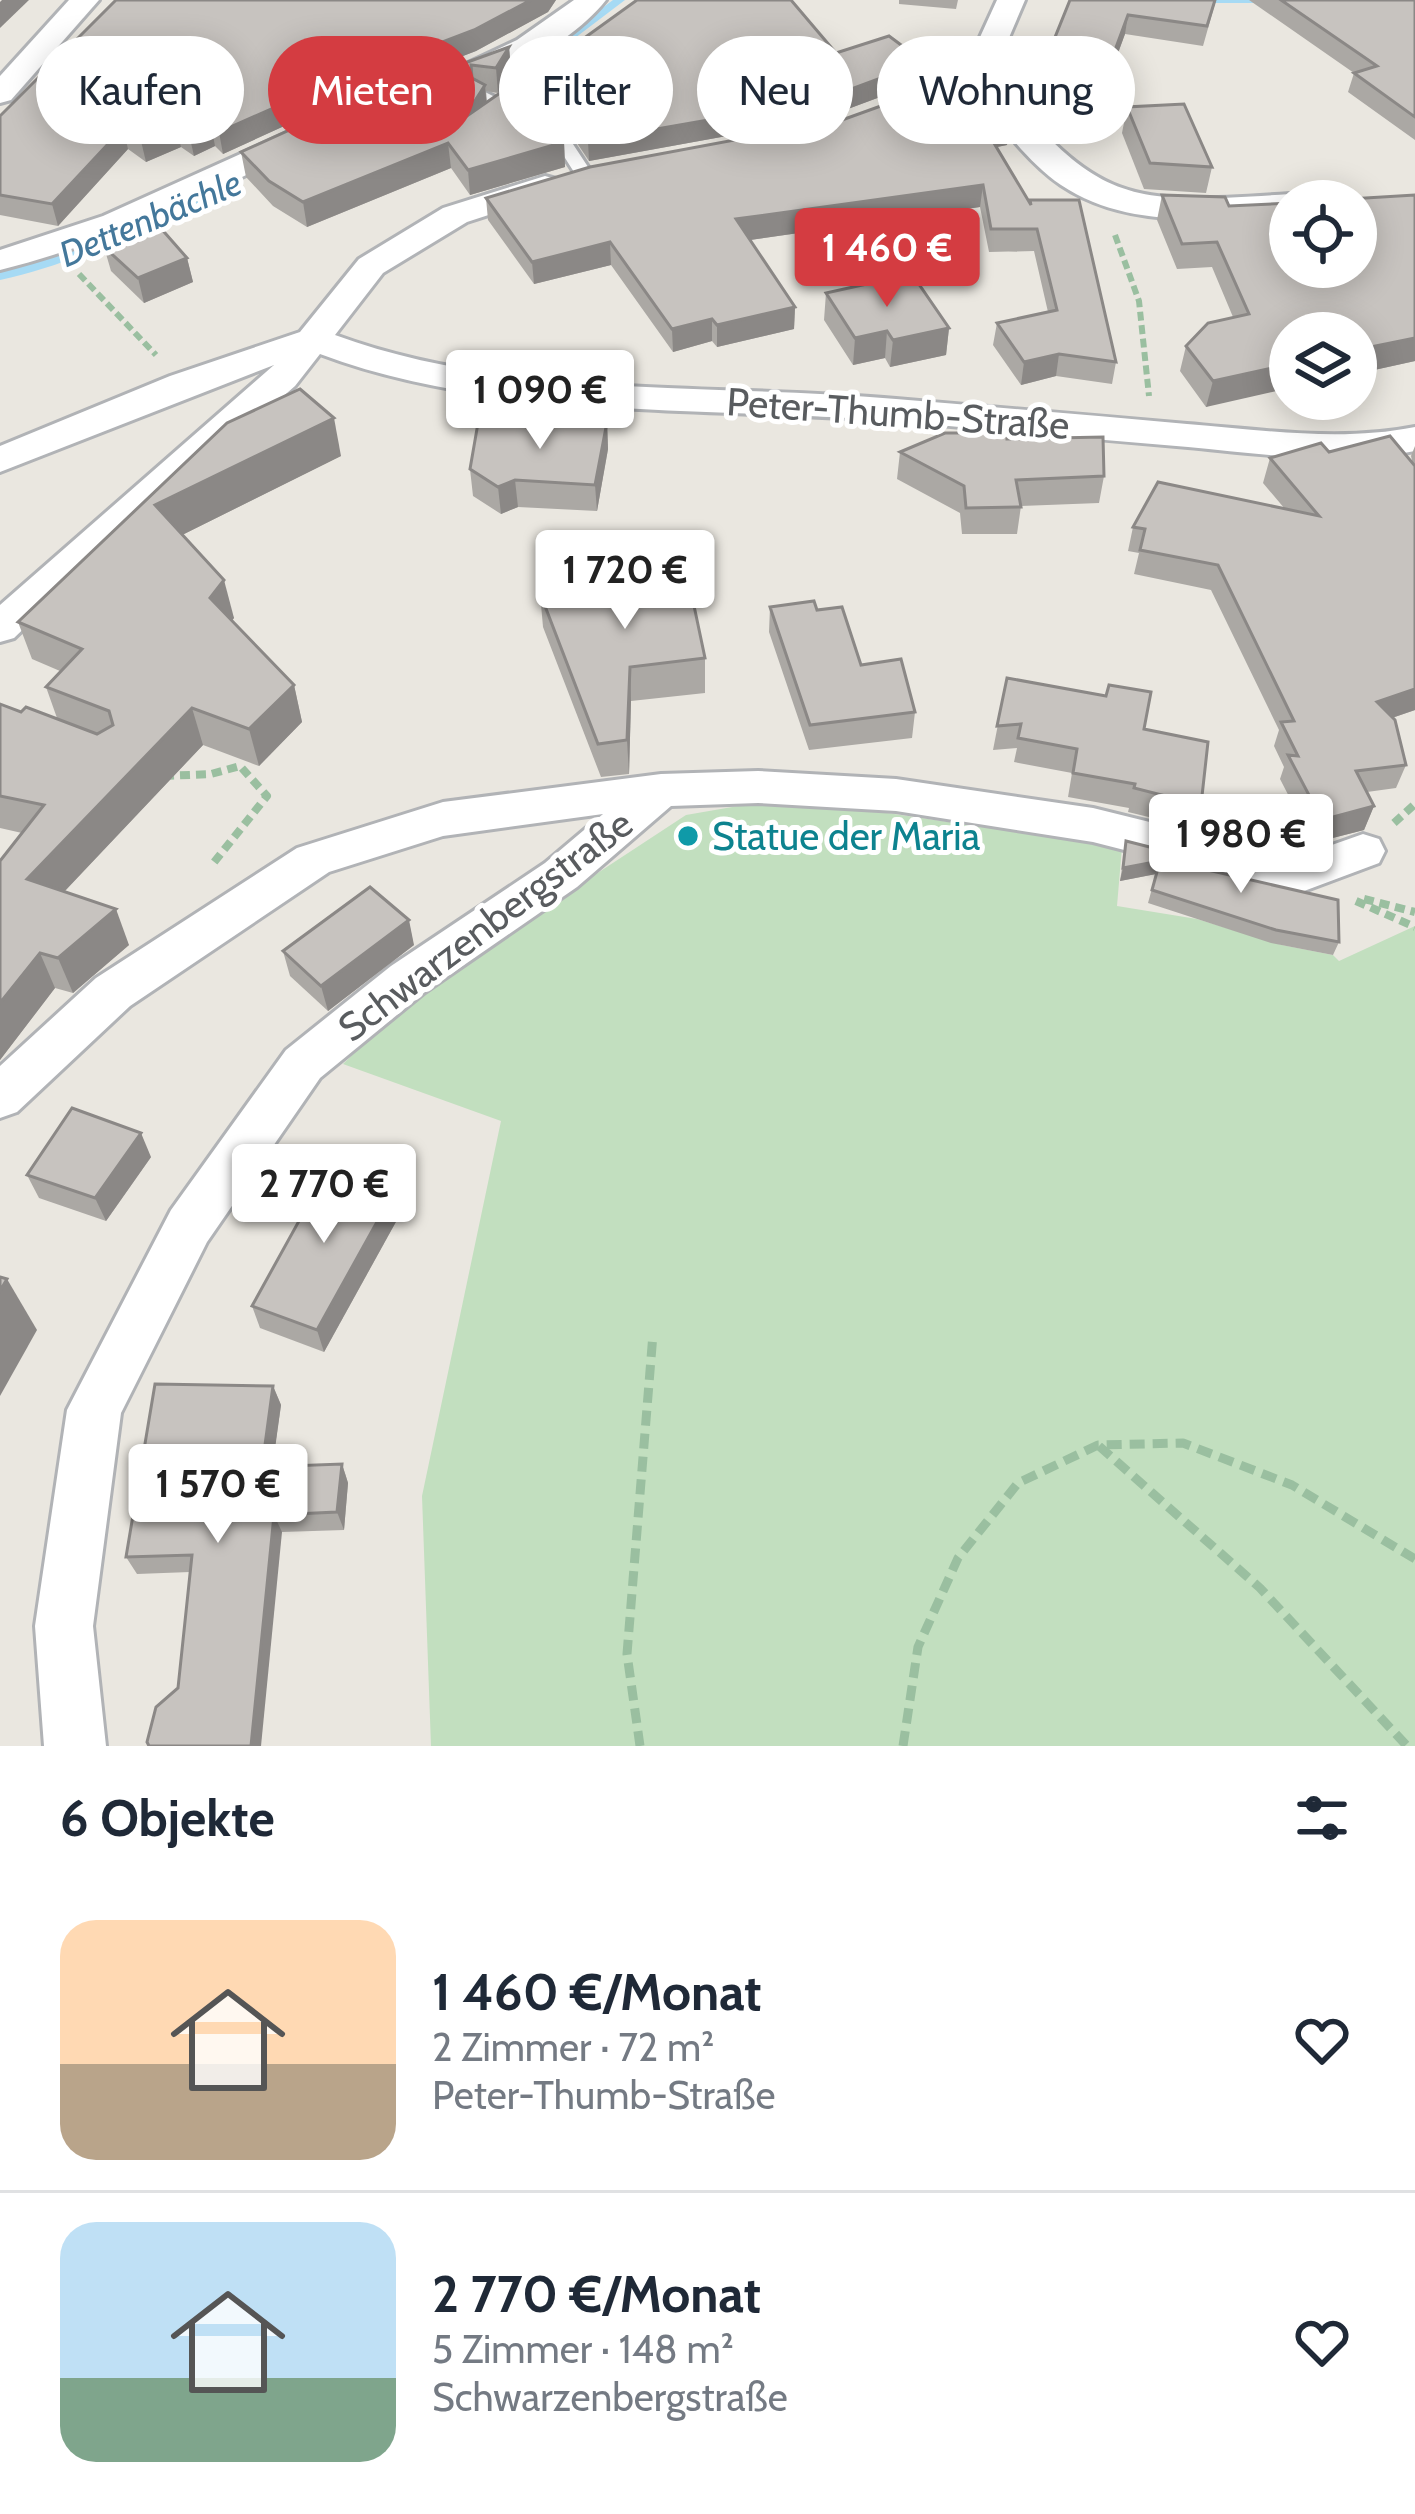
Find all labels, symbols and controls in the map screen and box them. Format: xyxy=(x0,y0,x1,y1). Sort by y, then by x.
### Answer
chip: Kaufen xyxy=(36,36,244,144)
chip: Mieten xyxy=(268,36,475,144)
chip: Filter xyxy=(499,36,673,144)
chip: Neu xyxy=(697,36,853,144)
chip: Wohnung xyxy=(877,36,1135,144)
water label: Dettenbächle xyxy=(52,160,248,276)
map controls xyxy=(1269,180,1377,420)
button: locate xyxy=(1269,180,1377,288)
pin: 1 460 € xyxy=(776,208,998,310)
text: 1 460 € xyxy=(822,223,952,271)
button: layers xyxy=(1269,312,1377,420)
pin: 1 090 € xyxy=(429,350,651,452)
text: 1 090 € xyxy=(473,365,607,413)
street label: Peter-Thumb-Straße xyxy=(725,377,1071,449)
pin: 1 720 € xyxy=(514,530,736,632)
text: 1 720 € xyxy=(563,545,688,593)
pin: 1 980 € xyxy=(1130,794,1352,896)
street label: Schwarzenbergstraße xyxy=(329,799,641,1051)
text: 1 980 € xyxy=(1176,809,1306,857)
place label: Statue der Maria xyxy=(712,812,980,860)
marker: Statue der Maria xyxy=(675,823,701,849)
pin: 2 770 € xyxy=(213,1144,435,1246)
text: 2 770 € xyxy=(259,1159,389,1207)
pin: 1 570 € xyxy=(107,1444,329,1546)
text: 1 570 € xyxy=(156,1459,280,1507)
icon: filters xyxy=(1289,1785,1355,1851)
text: 6 Objekte xyxy=(60,1787,275,1849)
text: 1 460 €/Monat xyxy=(432,1961,762,2023)
icon: home xyxy=(156,1968,300,2112)
icon: heart xyxy=(1289,2007,1355,2073)
text: 2 Zimmer · 72 m² xyxy=(432,2023,714,2071)
text: Peter-Thumb-Straße xyxy=(432,2071,776,2119)
text: 2 770 €/Monat xyxy=(432,2263,761,2325)
icon: home xyxy=(156,2270,300,2414)
icon: heart xyxy=(1289,2309,1355,2375)
text: 5 Zimmer · 148 m² xyxy=(432,2325,734,2373)
text: Schwarzenbergstraße xyxy=(432,2373,788,2421)

